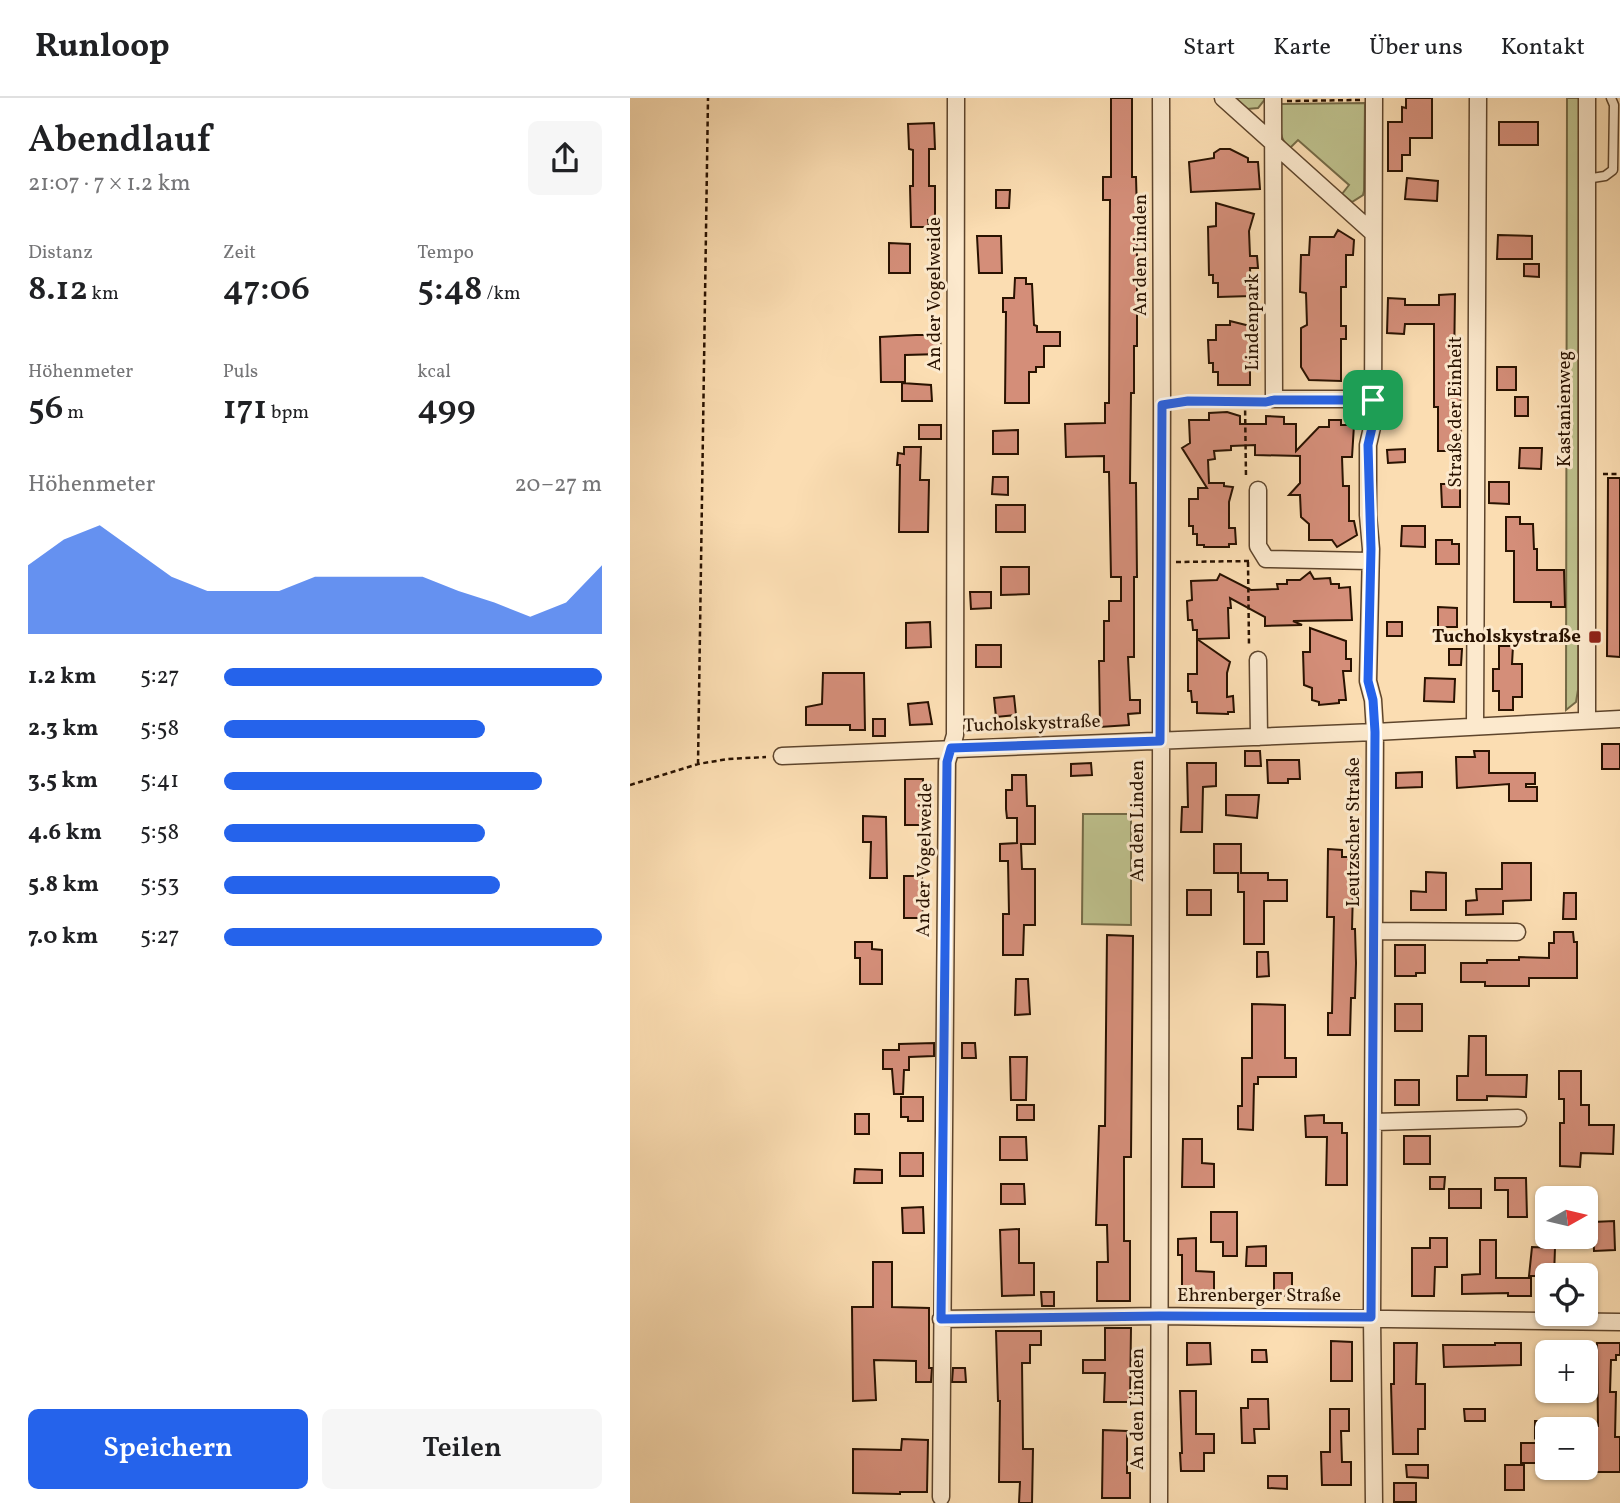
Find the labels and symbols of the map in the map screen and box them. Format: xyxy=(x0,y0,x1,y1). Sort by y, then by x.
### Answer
street label: An den Linden xyxy=(1128,194,1154,316)
street label: An der Vogelweide xyxy=(922,217,948,371)
street label: Lindenpark xyxy=(1240,273,1266,371)
street label: Straße der Einheit xyxy=(1443,336,1469,488)
street label: Kastanienweg xyxy=(1552,351,1578,467)
pin xyxy=(1343,370,1403,430)
place label: Tucholskystraße xyxy=(1432,624,1581,650)
marker: Tucholskystraße xyxy=(1587,629,1603,645)
street label: Tucholskystraße xyxy=(963,709,1101,739)
street label: Leutzscher Straße xyxy=(1341,757,1367,907)
street label: An den Linden xyxy=(1125,760,1151,882)
street label: An der Vogelweide xyxy=(911,783,939,937)
north arrow xyxy=(1535,1186,1598,1250)
street label: Ehrenberger Straße xyxy=(1177,1283,1341,1309)
street label: An den Linden xyxy=(1125,1348,1151,1470)

